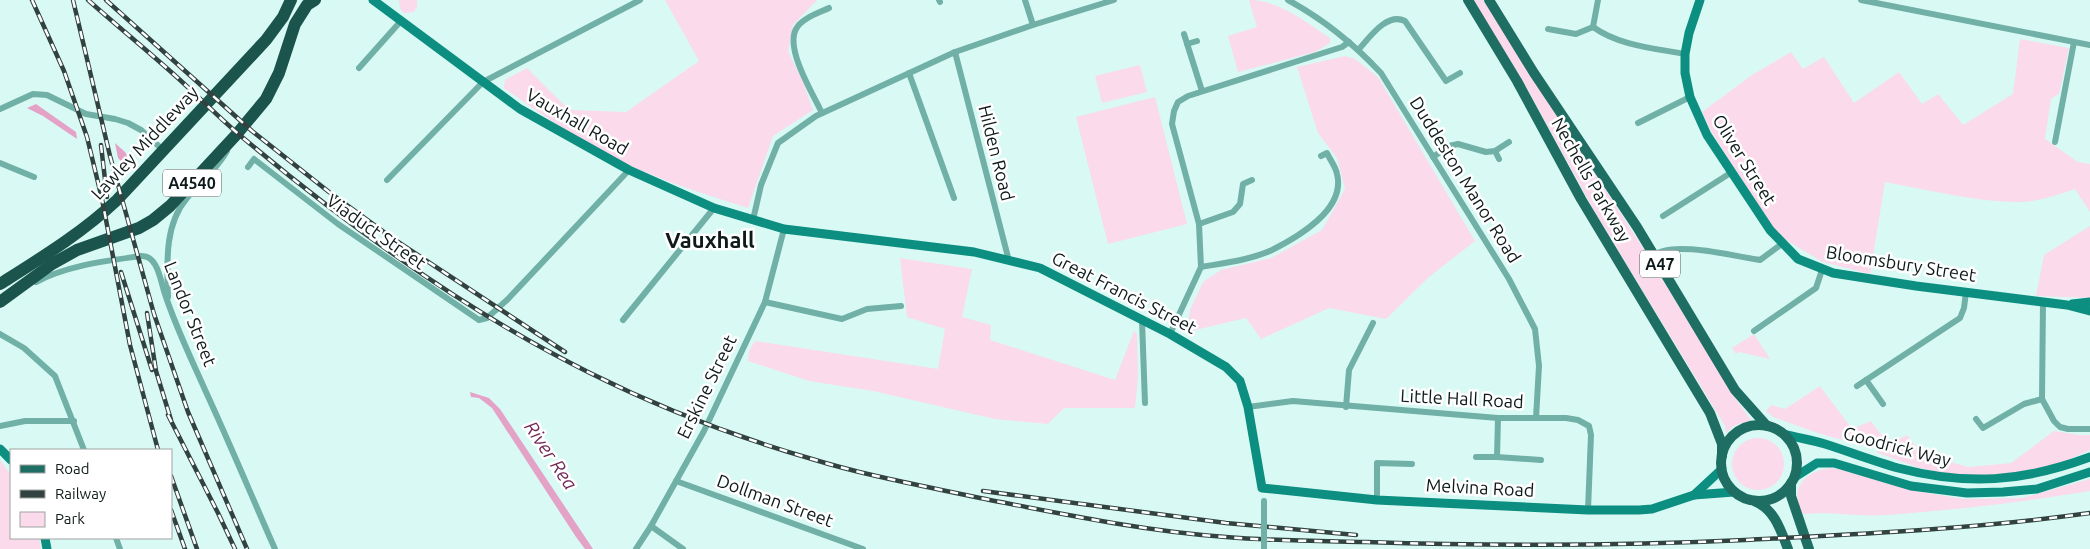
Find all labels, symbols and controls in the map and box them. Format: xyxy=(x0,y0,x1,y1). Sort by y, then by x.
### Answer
street label: Lawley Middleway xyxy=(87,81,202,203)
street label: Vauxhall Road xyxy=(523,84,632,158)
street label: Duddeston Manor Road xyxy=(1407,93,1525,266)
street label: Hilden Road xyxy=(975,103,1019,203)
street label: Oliver Street xyxy=(1709,111,1781,208)
street label: Nechells Parkway xyxy=(1548,114,1636,246)
road number: A4540 xyxy=(163,170,221,197)
street label: Viaduct Street xyxy=(323,190,430,273)
district label: Vauxhall xyxy=(665,227,755,252)
street label: Bloomsbury Street xyxy=(1825,241,1978,285)
street label: Great Francis Street xyxy=(1049,247,1200,337)
road number: A47 xyxy=(1640,250,1680,278)
street label: Landor Street xyxy=(161,258,221,369)
street label: Erskine Street xyxy=(672,331,740,442)
street label: Little Hall Road xyxy=(1400,385,1524,411)
water label: River Rea xyxy=(520,417,582,493)
street label: Goodrick Way xyxy=(1841,422,1954,470)
legend xyxy=(10,449,172,539)
text: Road xyxy=(55,460,90,477)
street label: Dollman Street xyxy=(715,470,836,530)
street label: Melvina Road xyxy=(1425,474,1535,500)
text: Railway xyxy=(55,485,106,502)
text: Park xyxy=(55,510,85,527)

